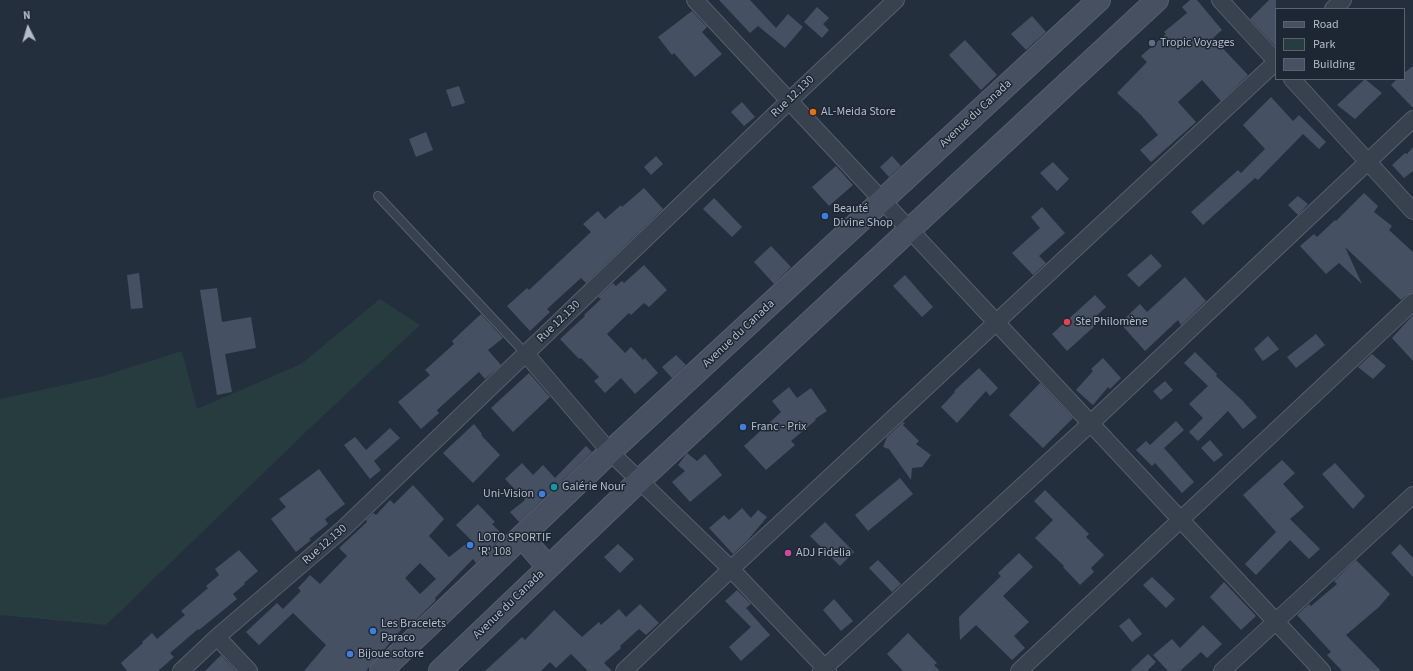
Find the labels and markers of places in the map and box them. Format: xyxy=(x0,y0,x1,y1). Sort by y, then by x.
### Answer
place label: Tropic Voyages xyxy=(1160,36,1235,50)
marker: Tropic Voyages xyxy=(1147,38,1157,48)
place label: AL-Meida Store xyxy=(821,105,896,119)
marker: AL-Meida Store xyxy=(808,107,818,117)
place label: Beauté Divine Shop xyxy=(833,202,893,230)
marker: Beauté Divine Shop xyxy=(820,211,830,221)
place label: Ste Philomène xyxy=(1075,315,1148,329)
marker: Ste Philomène xyxy=(1062,317,1072,327)
place label: Franc - Prix xyxy=(751,420,806,434)
marker: Franc - Prix xyxy=(738,422,748,432)
place label: Galérie Nour xyxy=(562,480,625,494)
marker: Galérie Nour xyxy=(549,482,559,492)
place label: Uni-Vision xyxy=(483,487,534,501)
marker: Uni-Vision xyxy=(537,489,547,499)
place label: LOTO SPORTIF 'R' 108 xyxy=(478,531,551,559)
marker: LOTO SPORTIF 'R' 108 xyxy=(465,540,475,550)
place label: ADJ Fidelia xyxy=(796,546,851,560)
marker: ADJ Fidelia xyxy=(783,548,793,558)
place label: Les Bracelets Paraco xyxy=(381,617,446,645)
marker: Les Bracelets Paraco xyxy=(368,626,378,636)
place label: Bijoue sotore xyxy=(358,647,424,661)
marker: Bijoue sotore xyxy=(345,649,355,659)

